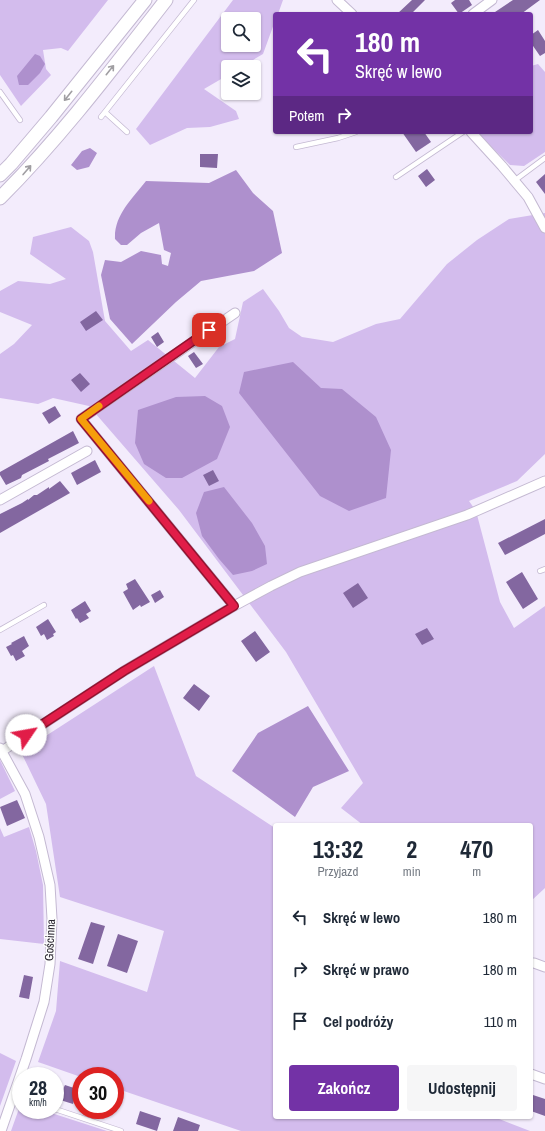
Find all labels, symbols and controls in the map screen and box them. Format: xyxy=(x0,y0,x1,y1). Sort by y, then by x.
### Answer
map controls xyxy=(221,12,261,100)
button: search xyxy=(221,12,261,52)
text: 180 m xyxy=(355,23,420,61)
icon: left xyxy=(289,28,341,80)
text: Skręć w lewo xyxy=(355,59,442,84)
button: layers xyxy=(221,60,261,100)
one-way arrow xyxy=(106,65,115,76)
one-way arrow xyxy=(63,90,72,101)
icon: right xyxy=(333,104,355,126)
text: Potem xyxy=(289,105,325,126)
one-way arrow xyxy=(22,166,31,176)
pin xyxy=(192,313,226,347)
icon: arrive xyxy=(198,319,220,341)
position arrow xyxy=(5,714,47,756)
text: 13:32 xyxy=(313,833,363,865)
text: 2 xyxy=(406,833,417,865)
text: 470 xyxy=(460,833,493,865)
text: Przyjazd xyxy=(317,863,358,880)
text: min xyxy=(403,863,421,880)
text: m xyxy=(472,863,481,880)
icon: left xyxy=(289,906,311,928)
text: Skręć w lewo xyxy=(323,907,400,928)
text: 180 m xyxy=(483,907,517,928)
street label: Gościnna xyxy=(41,918,59,961)
icon: right xyxy=(289,958,311,980)
text: Skręć w prawo xyxy=(323,959,409,980)
text: 180 m xyxy=(483,959,517,980)
icon: arrive xyxy=(289,1010,311,1032)
text: Cel podróży xyxy=(323,1011,393,1032)
text: 110 m xyxy=(484,1011,517,1032)
button: Zakończ xyxy=(289,1065,399,1111)
button: Udostępnij xyxy=(407,1065,517,1111)
speed limit sign: 30 xyxy=(72,1067,124,1119)
text: 28 xyxy=(29,1074,47,1101)
text: km/h xyxy=(29,1096,47,1109)

